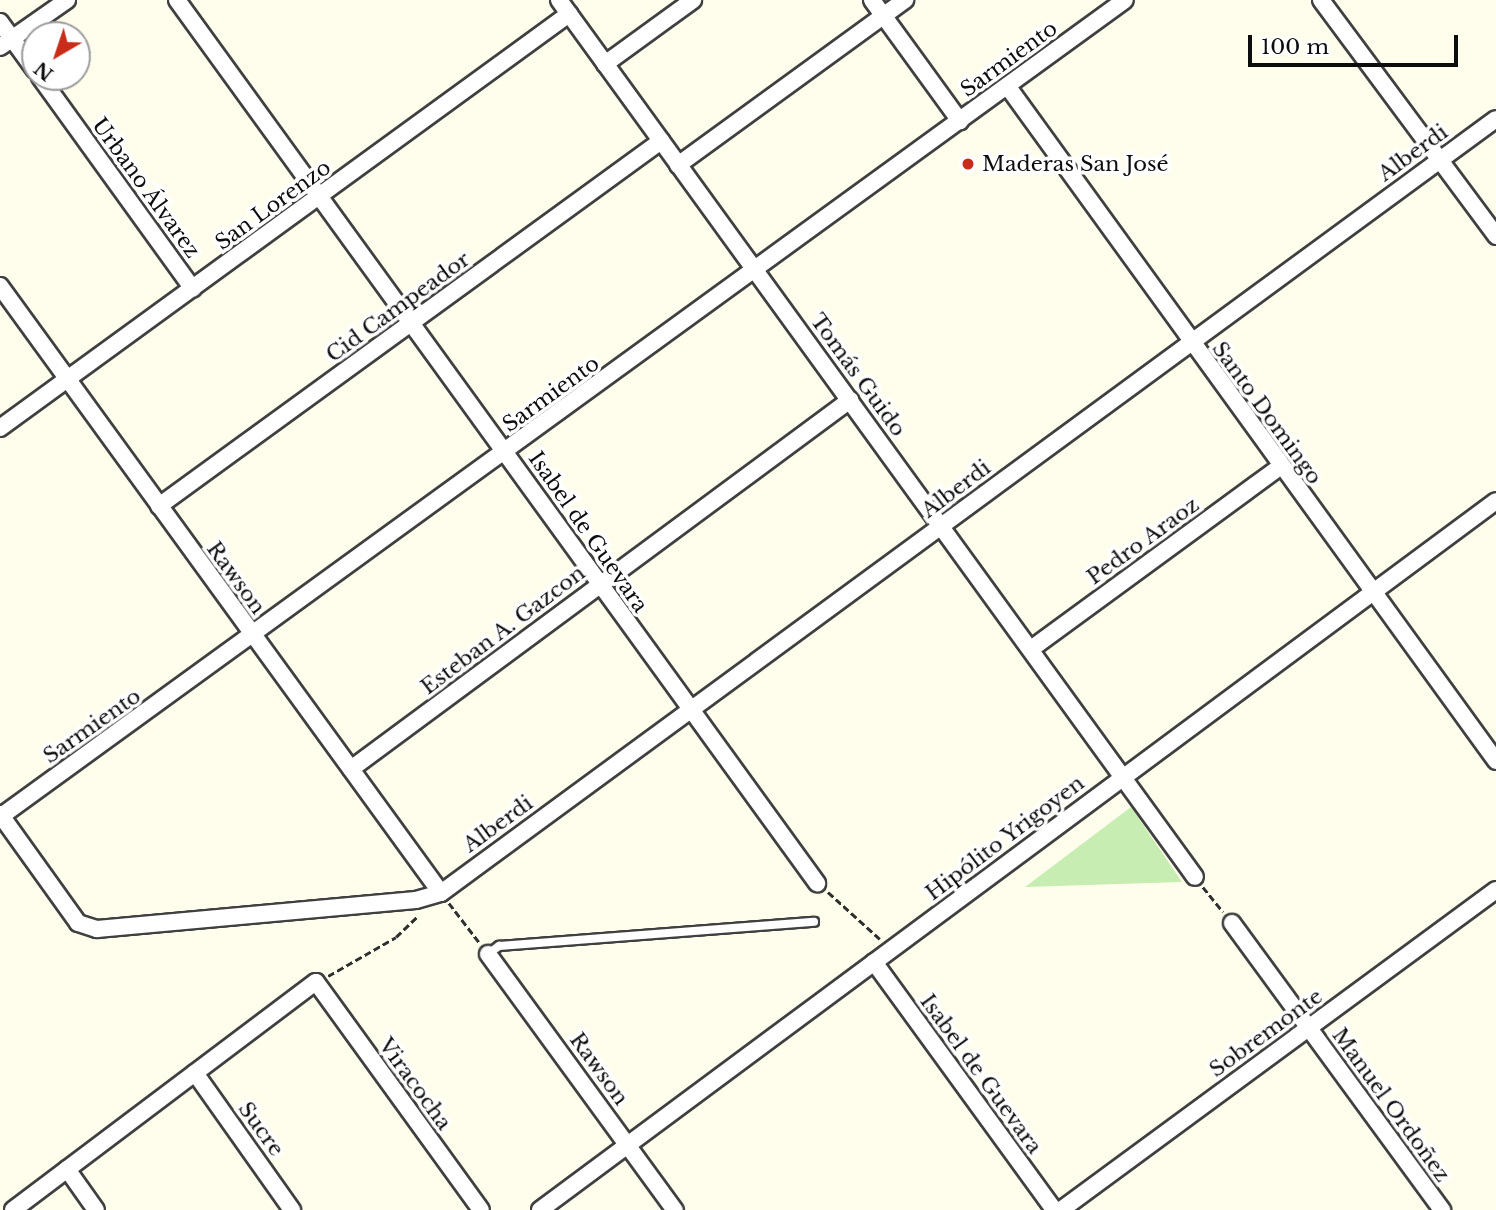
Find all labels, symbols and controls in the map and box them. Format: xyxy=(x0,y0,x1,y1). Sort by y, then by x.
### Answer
street label: Sarmiento xyxy=(956,16,1062,102)
north arrow xyxy=(21,21,91,91)
scale bar xyxy=(1251,21,1461,65)
text: 100 m xyxy=(1261,34,1329,60)
text: N xyxy=(30,57,58,86)
street label: Urbano Álvarez xyxy=(87,113,205,263)
street label: Alberdi xyxy=(1373,119,1453,187)
place label: Maderas San José xyxy=(982,151,1169,177)
street label: San Lorenzo xyxy=(210,155,336,255)
marker: Maderas San José xyxy=(960,156,976,172)
street label: Cid Campeador xyxy=(321,247,475,367)
street label: Tomás Guido xyxy=(805,309,911,441)
street label: Santo Domingo xyxy=(1207,337,1327,489)
street label: Sarmiento xyxy=(498,351,604,437)
street label: Isabel de Guevara xyxy=(523,447,653,617)
street label: Alberdi xyxy=(916,455,996,523)
street label: Pedro Araoz xyxy=(1082,492,1204,590)
street label: Rawson xyxy=(201,537,271,619)
street label: Esteban A. Gazcon xyxy=(416,560,590,700)
street label: Sarmiento xyxy=(38,683,146,769)
street label: Hipólito Yrigoyen xyxy=(920,770,1090,906)
street label: Alberdi xyxy=(458,790,538,858)
street label: Sobremonte xyxy=(1205,984,1327,1082)
street label: Isabel de Guevara xyxy=(915,989,1047,1159)
street label: Manuel Ordoñez xyxy=(1327,1023,1455,1187)
street label: Rawson xyxy=(564,1028,634,1110)
street label: Viracocha xyxy=(373,1033,457,1135)
street label: Sucre xyxy=(233,1097,289,1161)

